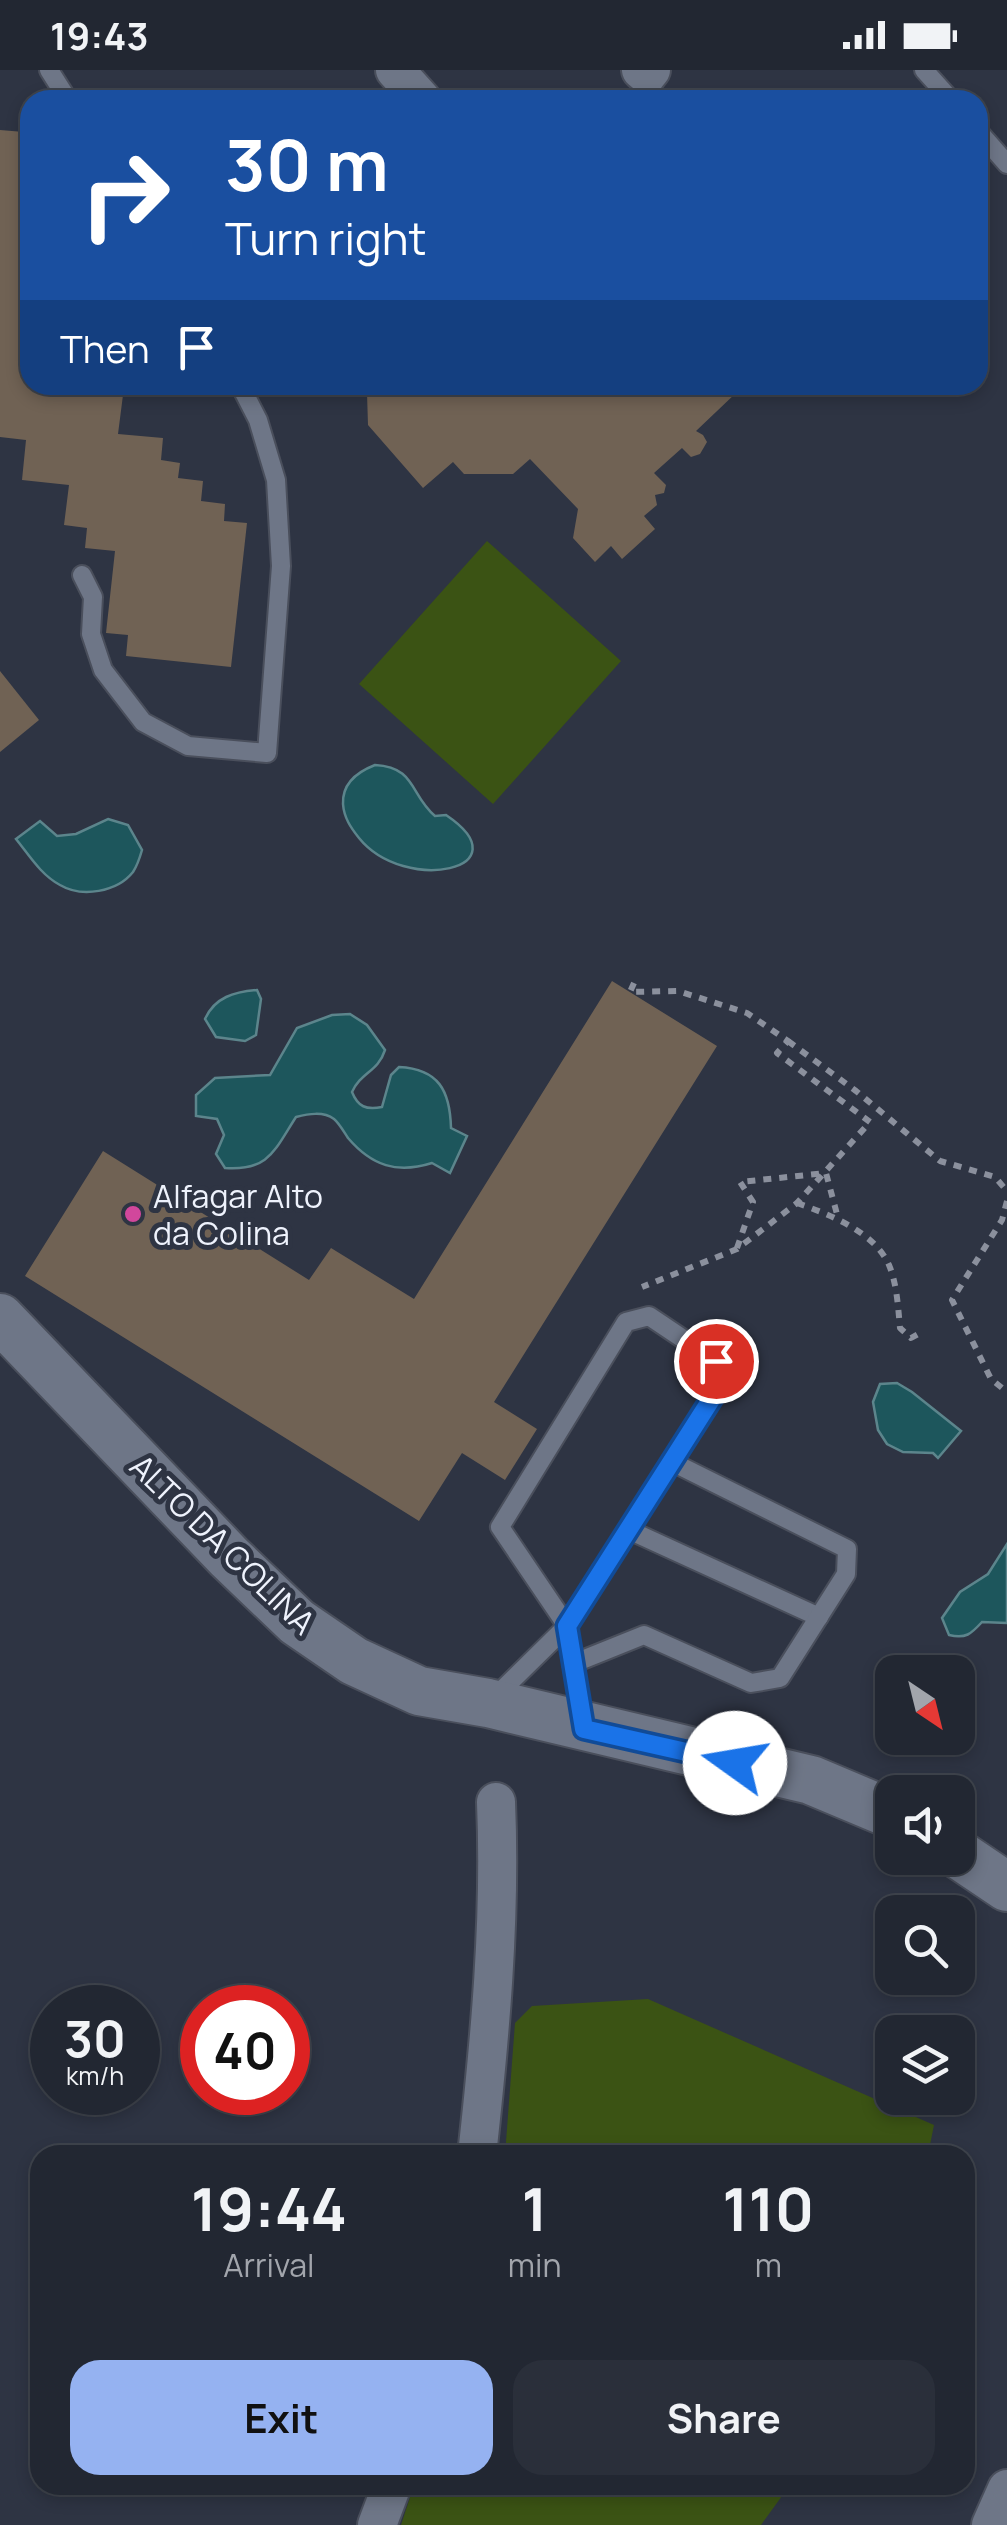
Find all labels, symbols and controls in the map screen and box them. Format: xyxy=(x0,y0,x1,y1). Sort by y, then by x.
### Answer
text: 19:43 xyxy=(50,9,149,61)
text: 30 m xyxy=(225,116,389,212)
icon: right xyxy=(60,130,190,260)
text: Turn right xyxy=(225,207,426,269)
icon: arrive xyxy=(169,320,224,375)
text: Then xyxy=(60,322,149,374)
place label: Alfagar Alto da Colina xyxy=(153,1174,323,1255)
marker: Alfagar Alto da Colina xyxy=(122,1203,144,1225)
pin xyxy=(674,1319,759,1404)
icon: arrive xyxy=(689,1334,744,1389)
street label: ALTO DA COLINA xyxy=(121,1444,325,1644)
north arrow xyxy=(875,1655,975,1755)
map controls xyxy=(875,1655,975,2115)
position arrow xyxy=(683,1711,787,1815)
button: sound xyxy=(875,1775,975,1875)
button: search xyxy=(875,1895,975,1995)
speed limit sign: 40 xyxy=(180,1985,310,2115)
text: 30 xyxy=(64,2004,126,2072)
button: layers xyxy=(875,2015,975,2115)
text: km/h xyxy=(66,2058,124,2093)
text: 19:44 xyxy=(191,2167,347,2249)
text: 1 xyxy=(522,2167,548,2249)
text: 110 xyxy=(722,2167,814,2249)
text: Arrival xyxy=(223,2243,315,2287)
text: min xyxy=(508,2243,561,2287)
text: m xyxy=(755,2243,782,2287)
button: Exit xyxy=(70,2360,493,2475)
button: Share xyxy=(513,2360,935,2475)

